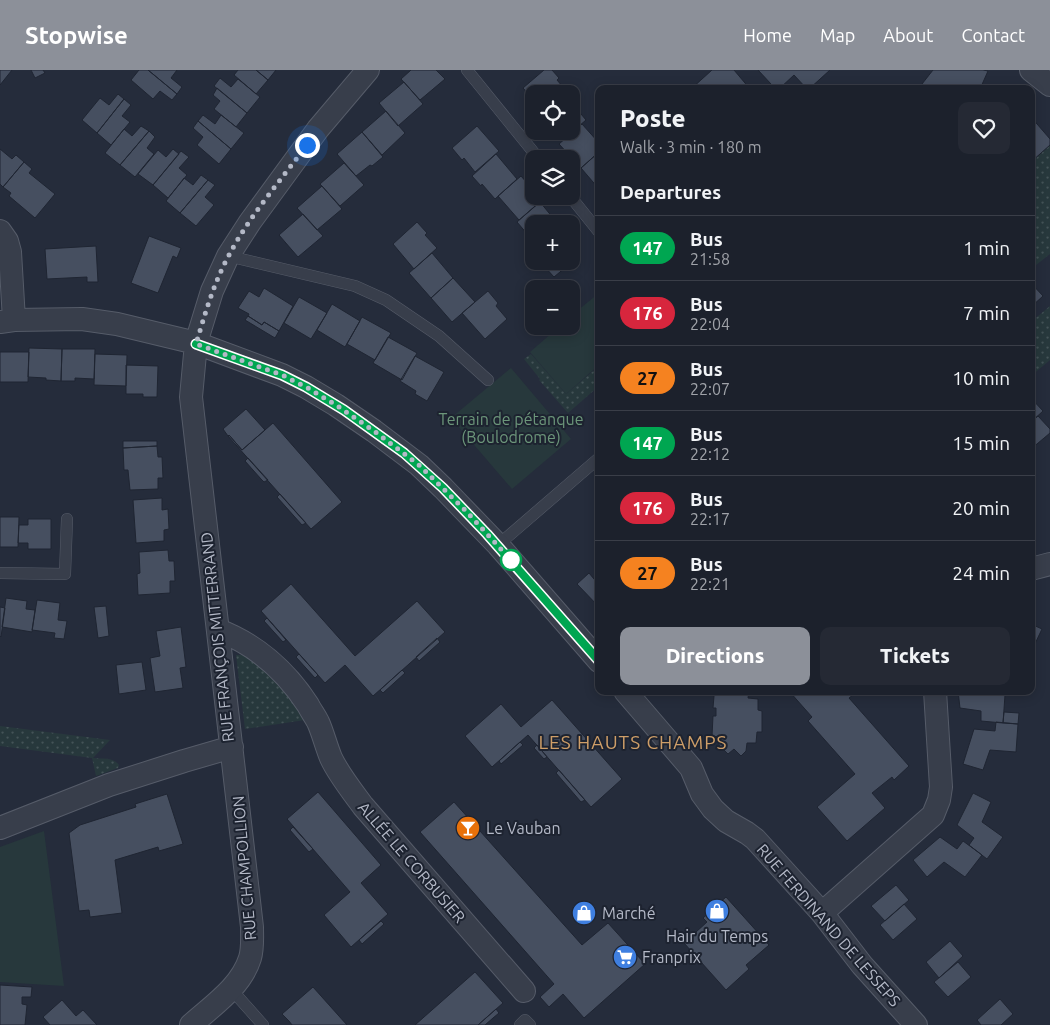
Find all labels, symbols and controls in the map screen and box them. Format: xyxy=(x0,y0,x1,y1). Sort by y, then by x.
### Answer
text: Stopwise xyxy=(25,22,128,49)
text: Home xyxy=(743,25,792,45)
text: Map xyxy=(820,25,855,45)
text: About xyxy=(883,25,933,45)
text: Contact xyxy=(961,25,1025,45)
map controls xyxy=(525,85,580,335)
button: locate xyxy=(525,85,580,140)
button: heart xyxy=(958,102,1010,154)
text: Poste xyxy=(620,105,686,132)
your location xyxy=(295,133,320,158)
text: Walk · 3 min · 180 m xyxy=(620,138,762,156)
button: layers xyxy=(525,150,580,205)
text: Departures xyxy=(620,181,721,203)
button: + xyxy=(525,215,580,270)
text: Bus xyxy=(690,228,723,250)
text: 1 min xyxy=(963,237,1010,259)
text: 147 xyxy=(632,238,663,258)
text: 21:58 xyxy=(690,250,730,268)
button: − xyxy=(525,280,580,335)
text: Bus xyxy=(690,293,723,315)
text: 7 min xyxy=(963,302,1010,324)
text: 176 xyxy=(632,303,663,323)
text: 22:04 xyxy=(690,315,730,333)
text: Bus xyxy=(690,358,723,380)
text: 10 min xyxy=(952,367,1010,389)
text: 27 xyxy=(637,368,658,388)
text: 22:07 xyxy=(690,380,730,398)
park label: Terrain de pétanque (Boulodrome) xyxy=(439,410,583,447)
text: Bus xyxy=(690,423,723,445)
text: 15 min xyxy=(952,432,1010,454)
text: 147 xyxy=(632,433,663,453)
text: 22:12 xyxy=(690,445,730,463)
text: Bus xyxy=(690,488,723,510)
text: 20 min xyxy=(952,497,1010,519)
text: 176 xyxy=(632,498,663,518)
text: 22:17 xyxy=(690,510,730,528)
street label: RUE FRANÇOIS MITTERRAND xyxy=(197,531,237,743)
unlabelled marker xyxy=(500,549,522,571)
text: Bus xyxy=(690,553,723,575)
text: 24 min xyxy=(952,562,1010,584)
text: 27 xyxy=(637,563,658,583)
text: 22:21 xyxy=(690,575,730,593)
button: Directions xyxy=(620,627,810,685)
button: Tickets xyxy=(820,627,1010,685)
district label: LES HAUTS CHAMPS xyxy=(538,731,728,753)
street label: RUE CHAMPOLLION xyxy=(229,795,259,941)
street label: ALLÉE LE CORBUSIER xyxy=(355,797,471,926)
bar icon: Le Vauban xyxy=(455,815,481,841)
place label: Le Vauban xyxy=(486,819,561,837)
street label: RUE FERDINAND DE LESSEPS xyxy=(754,840,904,1010)
shop icon: Hair du Temps xyxy=(704,898,730,924)
shop icon: Marché xyxy=(571,900,597,926)
place label: Marché xyxy=(602,904,656,922)
place label: Hair du Temps xyxy=(666,927,768,945)
supermarket icon: Franprix xyxy=(612,944,638,970)
place label: Franprix xyxy=(642,948,701,966)

